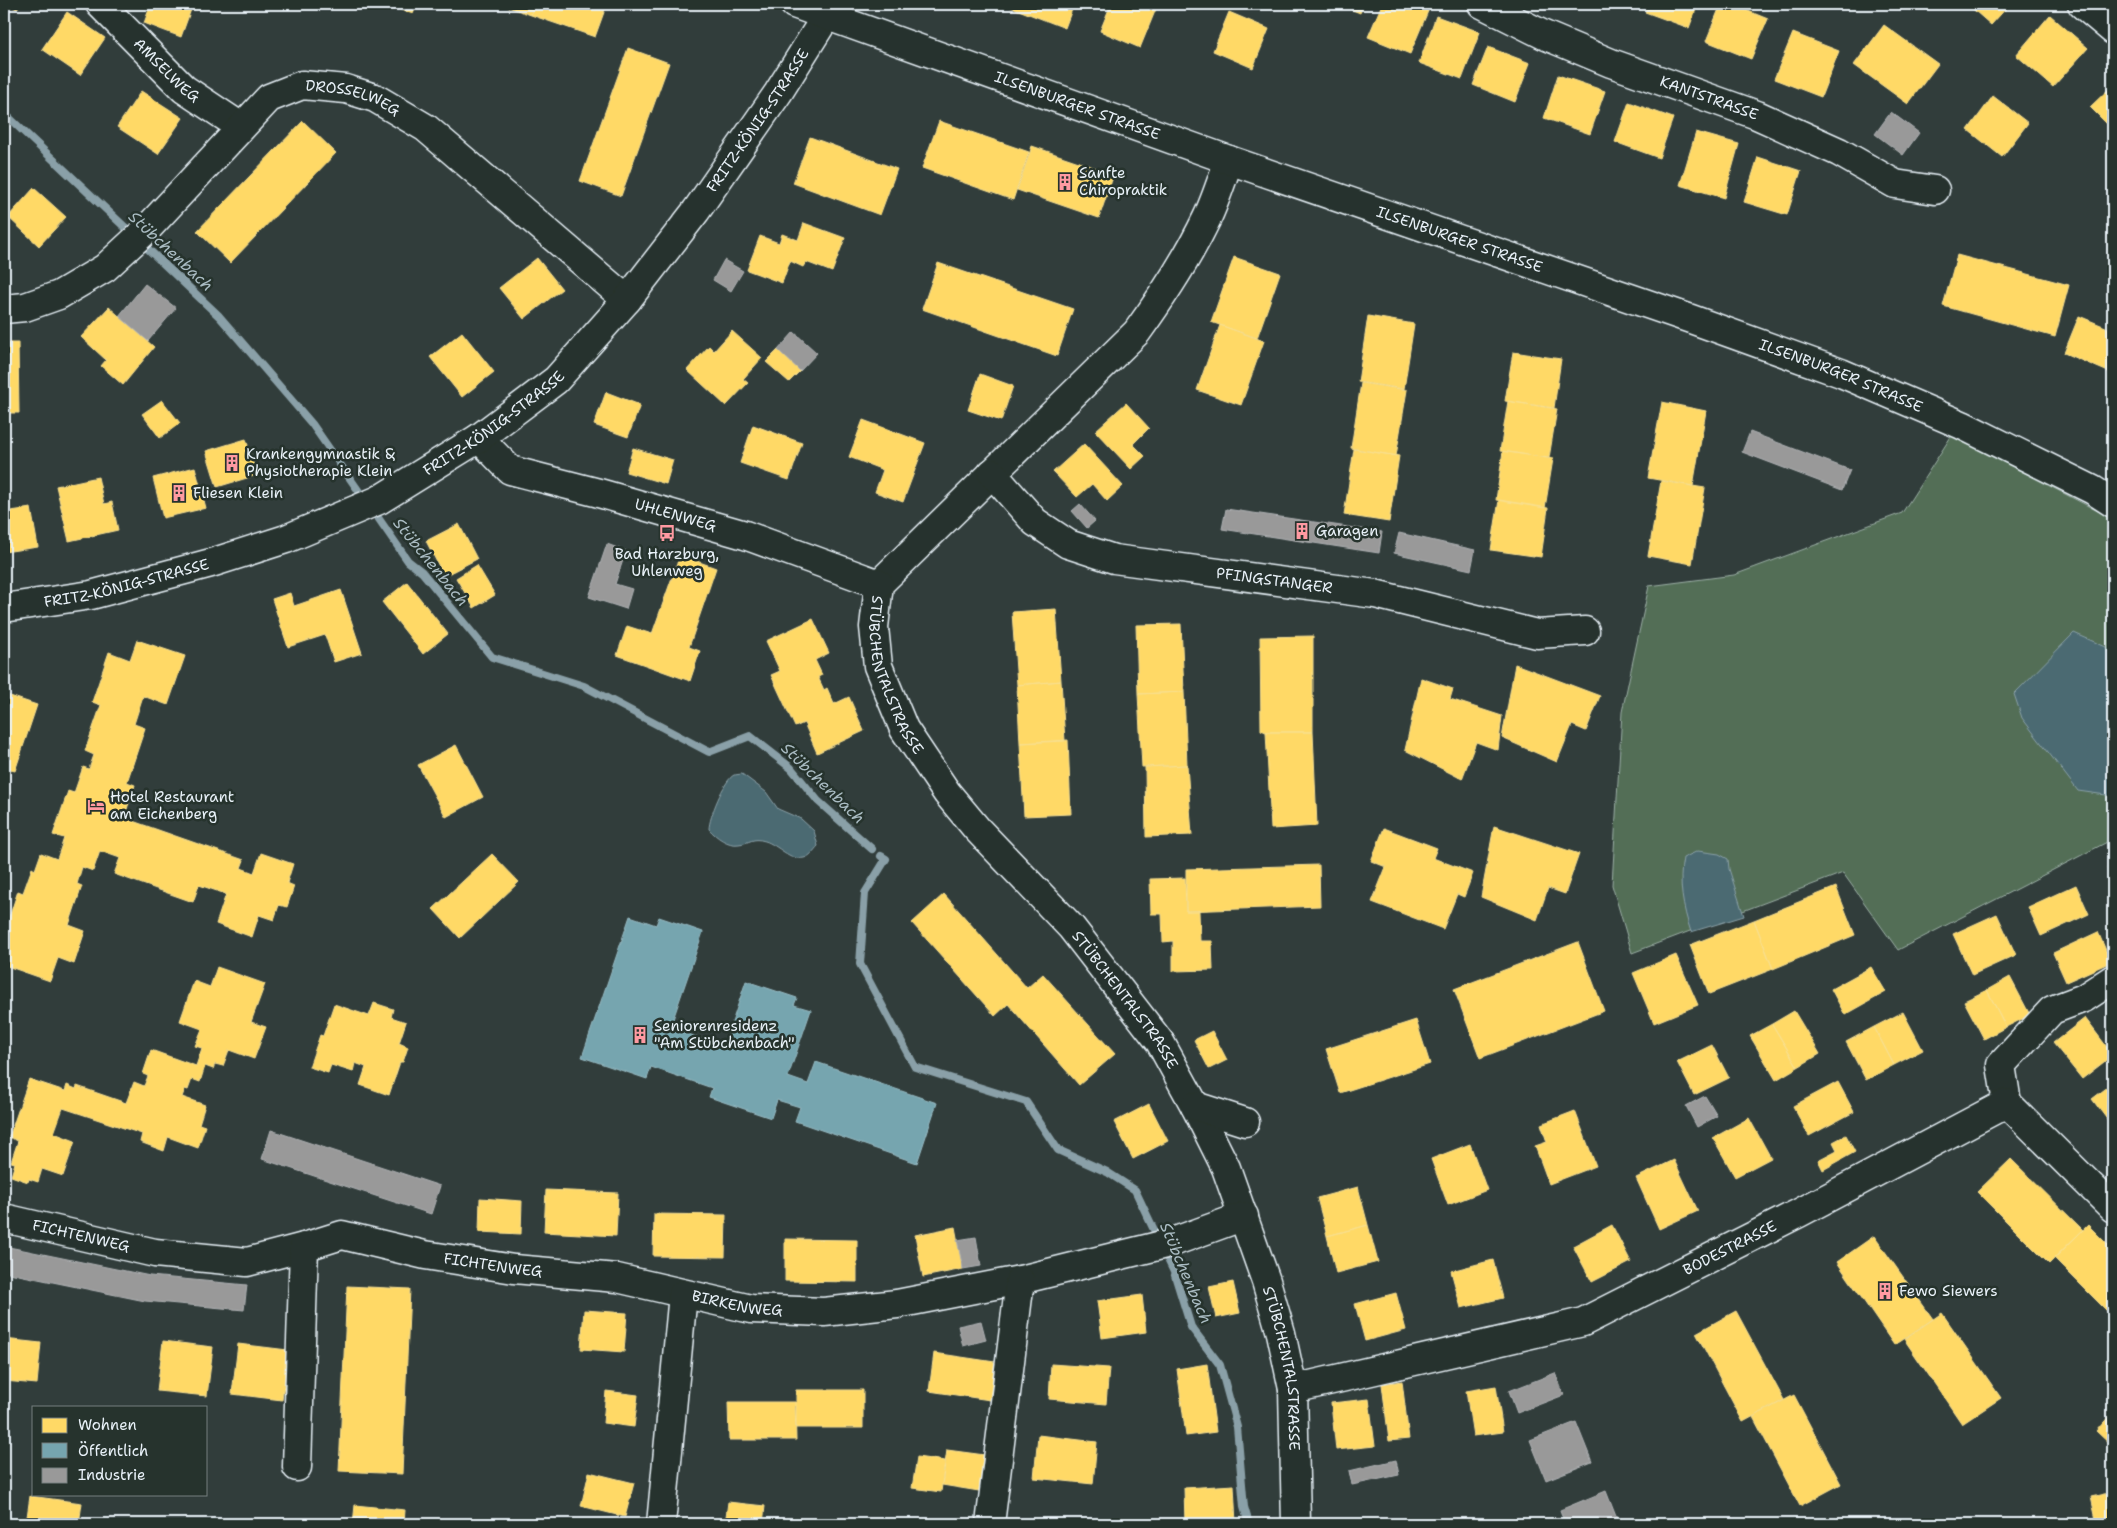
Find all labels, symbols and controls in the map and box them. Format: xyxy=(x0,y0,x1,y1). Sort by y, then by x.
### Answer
street label: AMSELWEG xyxy=(129,34,203,107)
street label: FRITZ-KÖNIG-STRASSE xyxy=(702,45,813,196)
street label: ILSENBURGER STRASSE xyxy=(992,67,1163,144)
street label: KANTSTRASSE xyxy=(1657,71,1761,125)
street label: DROSSELWEG xyxy=(305,75,404,120)
place label: Sanfte Chiropraktik xyxy=(1079,163,1167,200)
building icon: Sanfte Chiropraktik xyxy=(1055,172,1075,192)
street label: ILSENBURGER STRASSE xyxy=(1374,202,1545,277)
water label: Stübchenbach xyxy=(124,206,218,296)
street label: ILSENBURGER STRASSE xyxy=(1756,334,1926,417)
street label: FRITZ-KÖNIG-STRASSE xyxy=(419,367,569,480)
place label: Krankengymnastik & Physiotherapie Klein xyxy=(246,444,395,481)
building icon: Krankengymnastik & Physiotherapie Klein xyxy=(222,453,242,473)
building icon: Fliesen Klein xyxy=(169,483,189,503)
place label: Fliesen Klein xyxy=(193,483,283,503)
street label: UHLENWEG xyxy=(632,494,718,536)
water label: Stübchenbach xyxy=(389,513,473,611)
building icon: Garagen xyxy=(1292,521,1312,541)
place label: Garagen xyxy=(1316,521,1378,541)
bus stop icon: Bad Harzburg, Uhlenweg xyxy=(657,523,677,543)
place label: Bad Harzburg, Uhlenweg xyxy=(615,544,719,581)
street label: FRITZ-KÖNIG-STRASSE xyxy=(42,554,211,612)
street label: PFINGSTANGER xyxy=(1215,563,1334,598)
street label: STÜBCHENTALSTRASSE xyxy=(864,594,928,758)
water label: Stübchenbach xyxy=(777,738,869,828)
place label: Hotel Restaurant am Eichenberg xyxy=(110,787,234,824)
hotel icon: Hotel Restaurant am Eichenberg xyxy=(86,796,106,816)
street label: STÜBCHENTALSTRASSE xyxy=(1068,927,1183,1072)
place label: Seniorenresidenz "Am Stübchenbach" xyxy=(654,1016,795,1053)
building icon: Seniorenresidenz "Am Stübchenbach" xyxy=(630,1025,650,1045)
street label: FICHTENWEG xyxy=(30,1215,132,1257)
street label: BODESTRASSE xyxy=(1679,1216,1780,1280)
water label: Stübchenbach xyxy=(1155,1219,1217,1327)
street label: FICHTENWEG xyxy=(442,1248,543,1281)
building icon: Fewo Siewers xyxy=(1875,1281,1895,1301)
place label: Fewo Siewers xyxy=(1899,1281,1998,1301)
street label: STÜBCHENTALSTRASSE xyxy=(1258,1284,1304,1451)
street label: BIRKENWEG xyxy=(690,1286,783,1320)
legend xyxy=(32,1406,208,1496)
text: Wohnen xyxy=(78,1415,137,1435)
text: Öffentlich xyxy=(78,1441,148,1461)
text: Industrie xyxy=(78,1465,145,1485)

